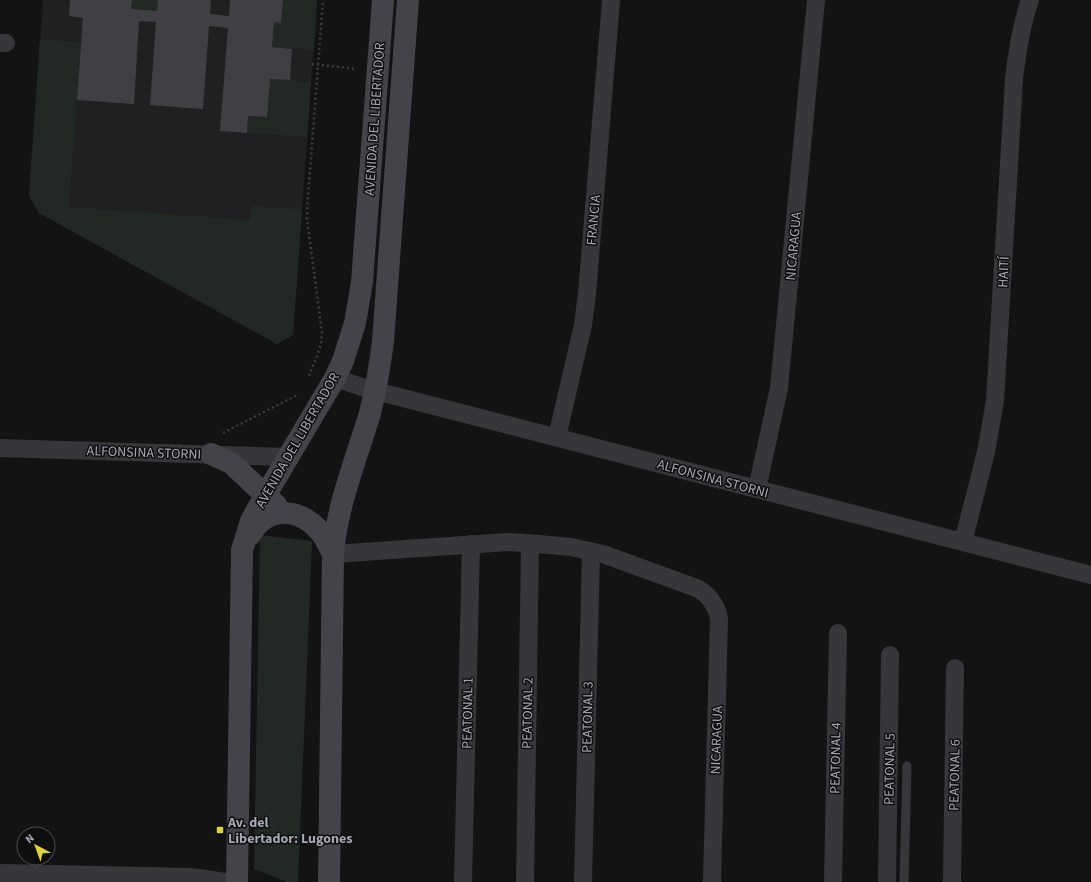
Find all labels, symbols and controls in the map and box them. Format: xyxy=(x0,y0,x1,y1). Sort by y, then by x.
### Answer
street label: AVENIDA DEL LIBERTADOR xyxy=(360,42,390,196)
street label: FRANCIA xyxy=(582,194,606,246)
street label: NICARAGUA xyxy=(781,211,807,281)
street label: HAITÍ xyxy=(993,254,1015,288)
street label: AVENIDA DEL LIBERTADOR xyxy=(251,369,345,512)
street label: ALFONSINA STORNI xyxy=(86,441,202,465)
street label: ALFONSINA STORNI xyxy=(655,454,771,503)
street label: PEATONAL 1 xyxy=(457,677,479,749)
street label: PEATONAL 2 xyxy=(517,677,539,749)
street label: PEATONAL 3 xyxy=(577,681,599,753)
street label: NICARAGUA xyxy=(706,705,728,775)
street label: PEATONAL 4 xyxy=(825,722,847,794)
street label: PEATONAL 5 xyxy=(879,733,901,805)
street label: PEATONAL 6 xyxy=(944,739,966,811)
place label: Av. del Libertador: Lugones xyxy=(227,813,352,849)
marker: Av. del Libertador: Lugones xyxy=(215,825,225,835)
north arrow xyxy=(16,826,56,866)
text: N xyxy=(22,831,37,847)

